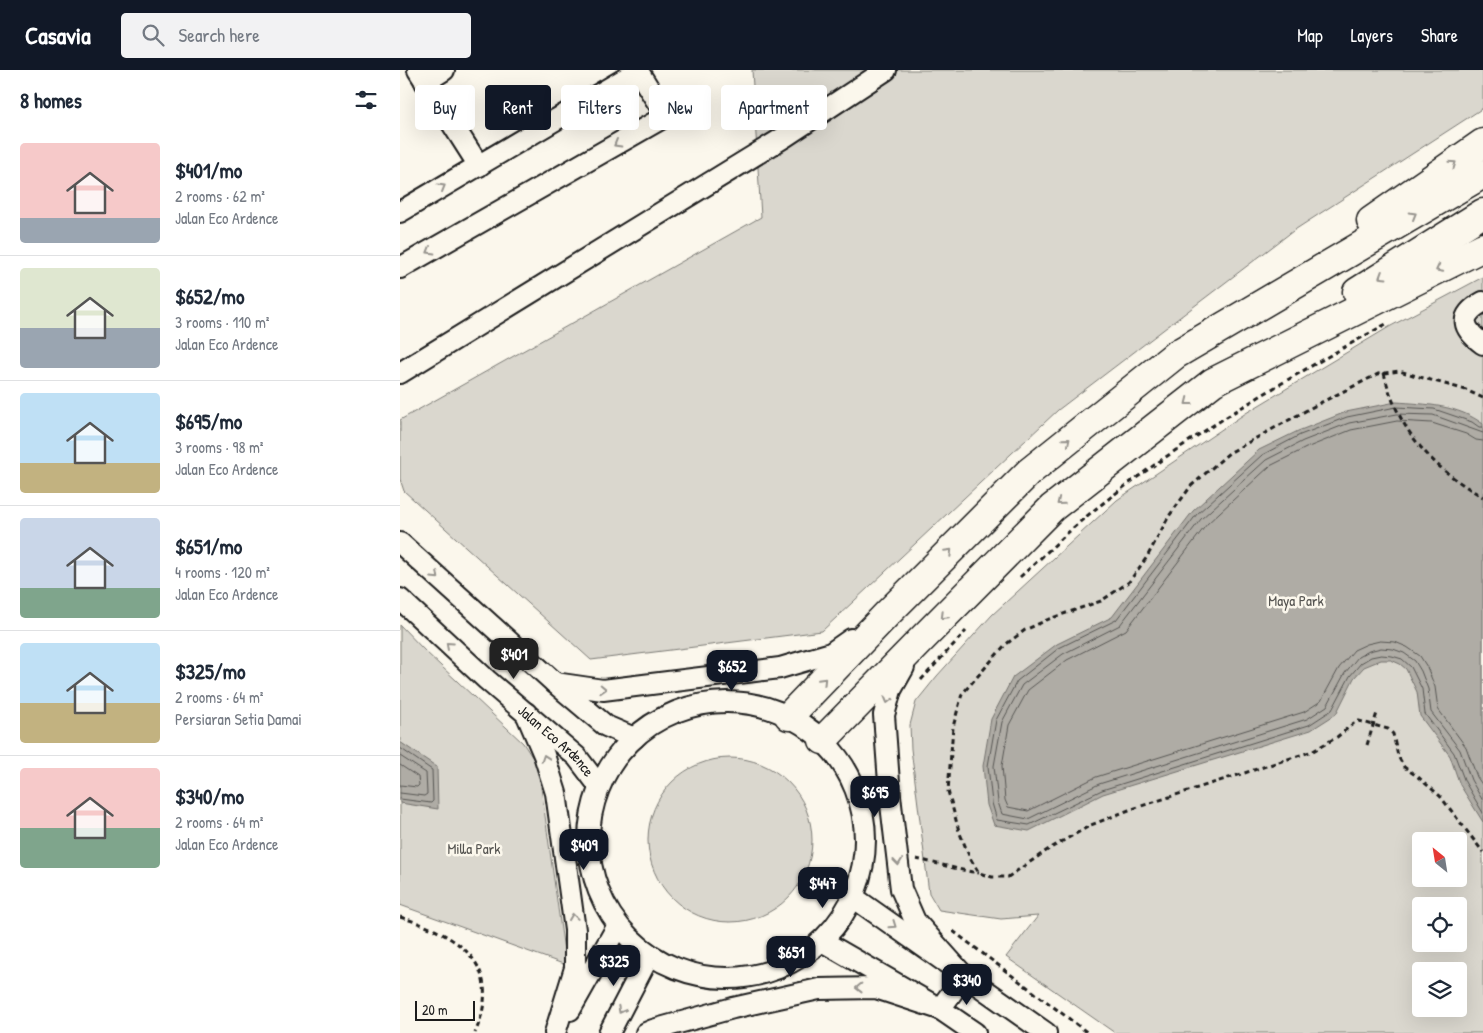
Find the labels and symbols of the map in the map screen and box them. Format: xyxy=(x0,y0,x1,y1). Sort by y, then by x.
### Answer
one-way arrow xyxy=(613,138,622,148)
one-way arrow xyxy=(1447,161,1457,170)
one-way arrow xyxy=(437,184,446,194)
one-way arrow xyxy=(1407,212,1416,222)
one-way arrow xyxy=(426,244,435,254)
one-way arrow xyxy=(1436,262,1445,272)
one-way arrow xyxy=(1379,270,1388,280)
one-way arrow xyxy=(1185,396,1194,404)
one-way arrow xyxy=(1061,438,1070,446)
one-way arrow xyxy=(1057,496,1066,504)
one-way arrow xyxy=(943,549,952,558)
one-way arrow xyxy=(430,570,439,579)
park label: Maya Park xyxy=(1268,590,1324,611)
one-way arrow xyxy=(941,610,950,619)
pin: $401 xyxy=(484,638,544,680)
one-way arrow xyxy=(446,642,455,651)
pin: $652 xyxy=(702,650,762,692)
one-way arrow xyxy=(817,677,826,686)
one-way arrow xyxy=(599,684,607,695)
one-way arrow xyxy=(884,696,894,704)
street label: Jalan Eco Ardence xyxy=(514,700,599,781)
one-way arrow xyxy=(541,754,551,762)
pin: $695 xyxy=(845,776,905,818)
pin: $409 xyxy=(554,828,614,871)
north arrow xyxy=(1412,832,1468,888)
park label: Milla Park xyxy=(447,838,501,859)
one-way arrow xyxy=(892,858,903,866)
pin: $447 xyxy=(793,866,853,909)
one-way arrow xyxy=(568,913,579,921)
one-way arrow xyxy=(887,919,897,928)
pin: $651 xyxy=(761,936,821,978)
pin: $325 xyxy=(584,944,644,987)
pin: $340 xyxy=(937,964,997,1006)
one-way arrow xyxy=(855,983,863,994)
scale bar xyxy=(415,998,475,1021)
one-way arrow xyxy=(617,1005,627,1014)

